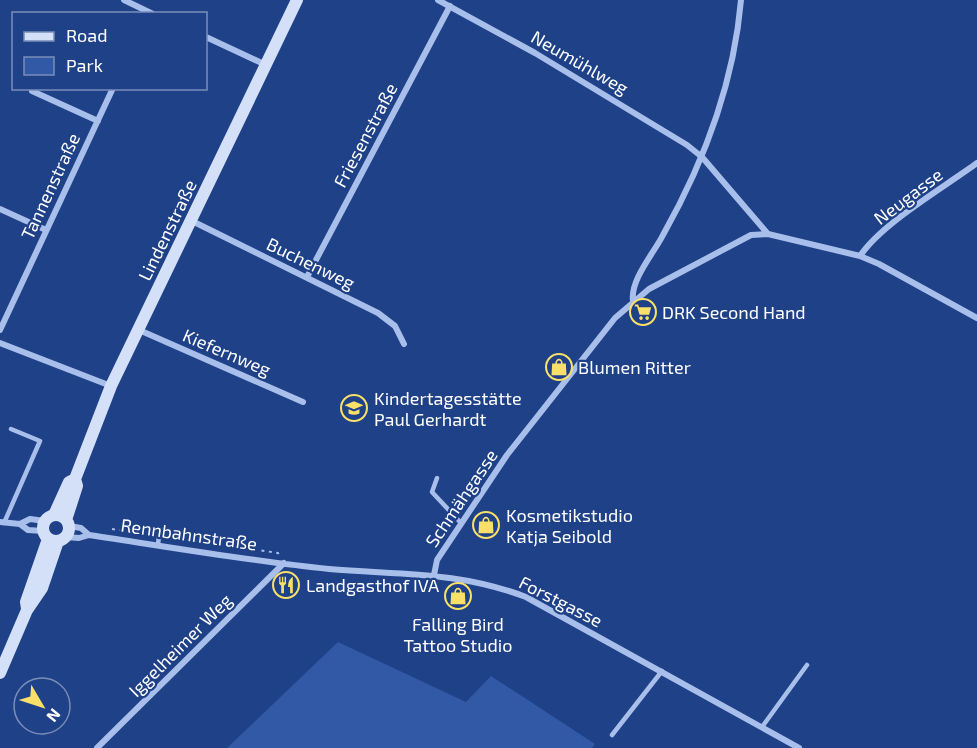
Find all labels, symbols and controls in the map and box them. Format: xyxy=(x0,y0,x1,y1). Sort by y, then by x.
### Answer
legend xyxy=(12,12,207,90)
text: Road xyxy=(66,24,107,46)
street label: Neumühlweg xyxy=(527,25,633,99)
text: Park xyxy=(66,54,103,76)
street label: Friesenstraße xyxy=(328,79,402,191)
street label: Tannenstraße xyxy=(16,129,84,243)
street label: Neugasse xyxy=(869,163,947,229)
street label: Lindenstraße xyxy=(133,176,201,284)
street label: Buchenweg xyxy=(263,232,359,294)
supermarket icon: DRK Second Hand xyxy=(628,297,658,327)
place label: DRK Second Hand xyxy=(662,301,806,323)
street label: Kiefernweg xyxy=(180,324,274,380)
shop icon: Blumen Ritter xyxy=(544,352,574,382)
place label: Blumen Ritter xyxy=(578,356,691,378)
place label: Kindertagesstätte Paul Gerhardt xyxy=(374,387,522,430)
school or university icon: Kindertagesstätte Paul Gerhardt xyxy=(339,393,369,423)
street label: Schmähgasse xyxy=(420,445,502,551)
place label: Kosmetikstudio Katja Seibold xyxy=(506,504,633,547)
shop icon: Kosmetikstudio Katja Seibold xyxy=(471,510,501,540)
street label: Rennbahnstraße xyxy=(119,514,259,554)
restaurant icon: Landgasthof IVA xyxy=(271,570,301,600)
street label: Forstgasse xyxy=(516,571,606,631)
place label: Landgasthof IVA xyxy=(306,574,440,596)
shop icon: Falling Bird Tattoo Studio xyxy=(443,581,473,611)
street label: Iggelheimer Weg xyxy=(124,589,236,701)
place label: Falling Bird Tattoo Studio xyxy=(404,613,512,656)
north arrow xyxy=(12,676,72,736)
text: N xyxy=(43,705,65,726)

